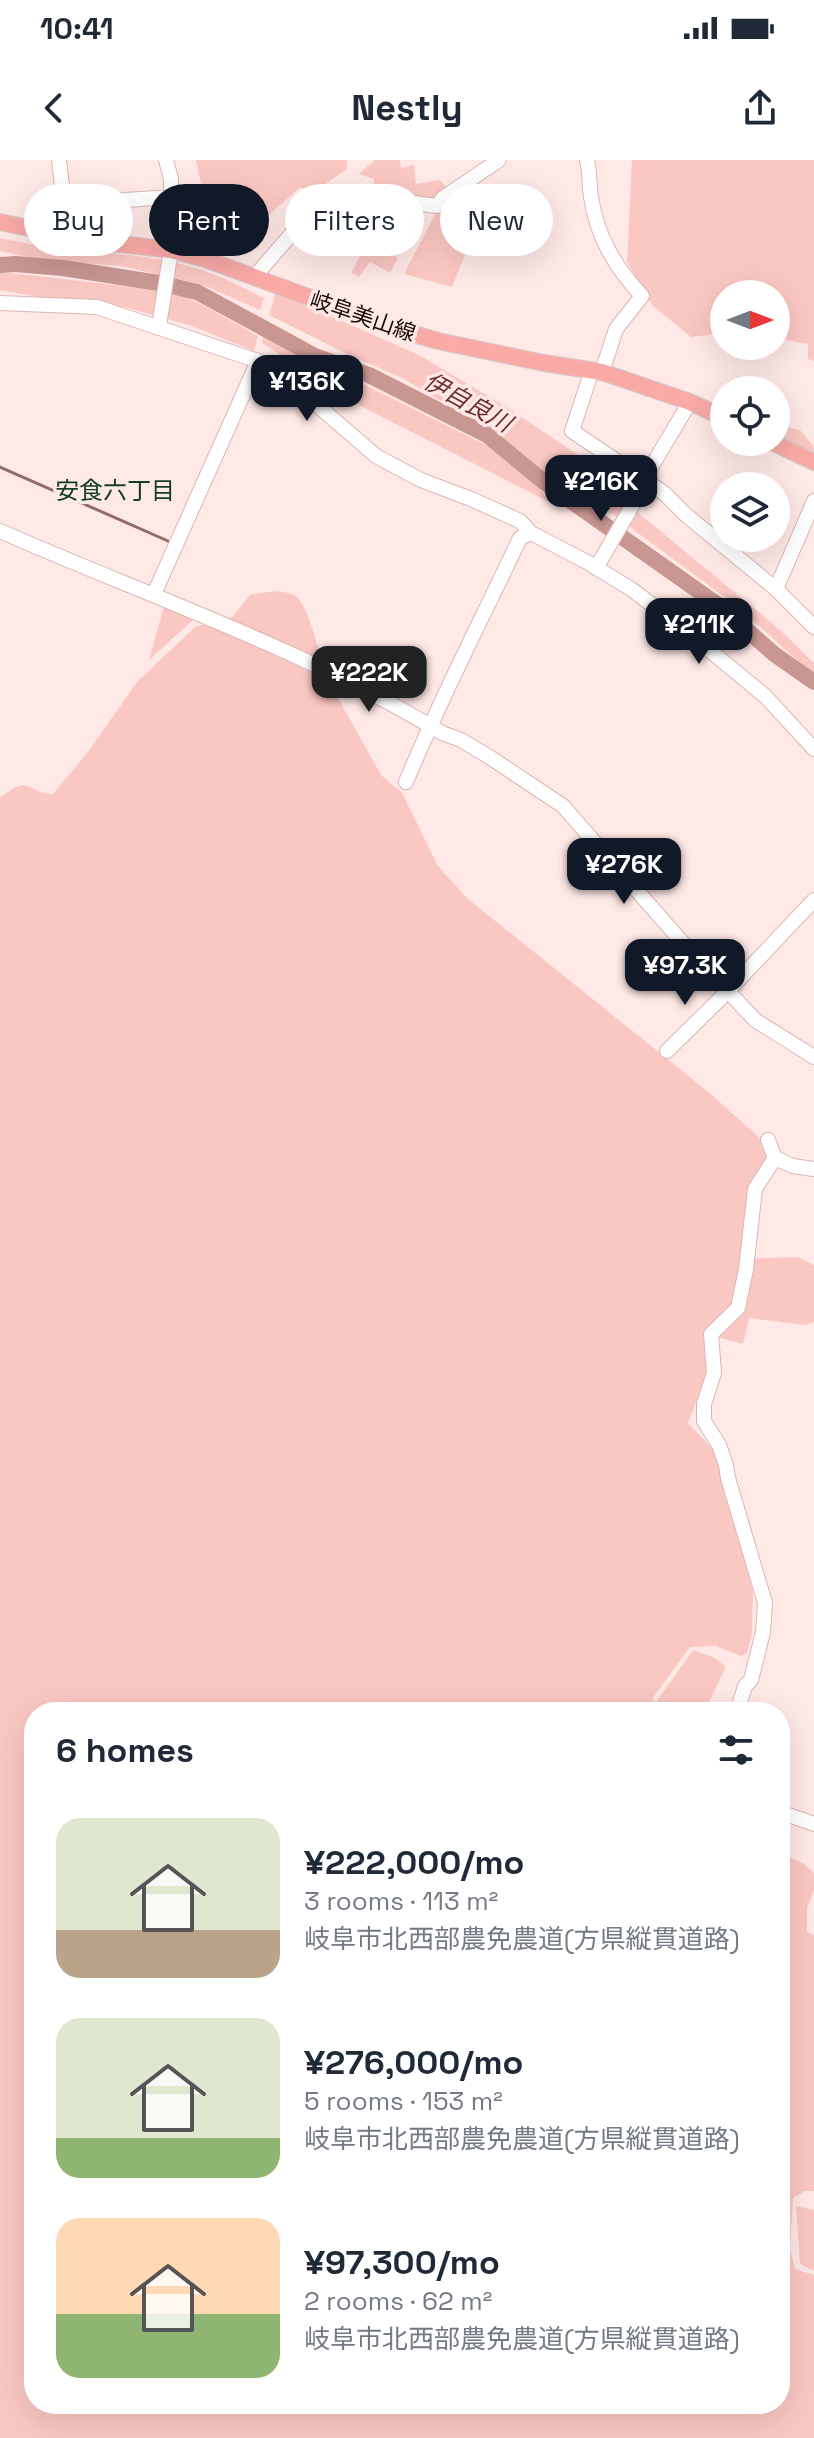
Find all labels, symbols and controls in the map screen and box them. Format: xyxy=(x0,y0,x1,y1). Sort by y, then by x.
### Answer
text: 10:41 xyxy=(40,9,113,48)
text: Nestly xyxy=(351,85,463,131)
icon: back xyxy=(32,86,76,130)
icon: share xyxy=(738,86,782,130)
chip: Buy xyxy=(24,184,133,256)
chip: Rent xyxy=(149,184,269,256)
chip: Filters xyxy=(285,184,424,256)
chip: New xyxy=(440,184,553,256)
north arrow xyxy=(710,280,790,360)
map controls xyxy=(710,280,790,552)
street label: 岐阜美山線 xyxy=(306,285,420,347)
pin: ¥136K xyxy=(251,355,363,423)
text: ¥136K xyxy=(269,364,345,398)
water label: 伊自良川 xyxy=(419,365,520,440)
button: locate xyxy=(710,376,790,456)
pin: ¥216K xyxy=(545,455,657,523)
text: ¥216K xyxy=(563,464,639,498)
button: layers xyxy=(710,472,790,552)
district label: 安食六丁目 xyxy=(55,475,175,506)
pin: ¥211K xyxy=(643,598,755,666)
text: ¥211K xyxy=(663,607,735,641)
pin: ¥222K xyxy=(313,646,425,714)
text: ¥222K xyxy=(330,655,408,689)
pin: ¥276K xyxy=(568,838,680,906)
text: ¥276K xyxy=(585,847,663,881)
pin: ¥97.3K xyxy=(620,939,750,1007)
text: ¥97.3K xyxy=(643,948,727,982)
icon: filters xyxy=(714,1728,758,1772)
text: 6 homes xyxy=(56,1729,194,1772)
text: ¥222,000/mo xyxy=(304,1841,524,1884)
icon: home xyxy=(120,1850,216,1946)
text: 3 rooms · 113 m² xyxy=(304,1884,498,1918)
text: 岐阜市北西部農免農道(方県縦貫道路) xyxy=(304,1922,740,1956)
text: ¥276,000/mo xyxy=(304,2041,523,2084)
icon: home xyxy=(120,2050,216,2146)
text: 5 rooms · 153 m² xyxy=(304,2084,503,2118)
text: 岐阜市北西部農免農道(方県縦貫道路) xyxy=(304,2122,740,2156)
text: ¥97,300/mo xyxy=(304,2241,500,2284)
icon: home xyxy=(120,2250,216,2346)
text: 2 rooms · 62 m² xyxy=(304,2284,492,2318)
text: 岐阜市北西部農免農道(方県縦貫道路) xyxy=(304,2322,740,2356)

